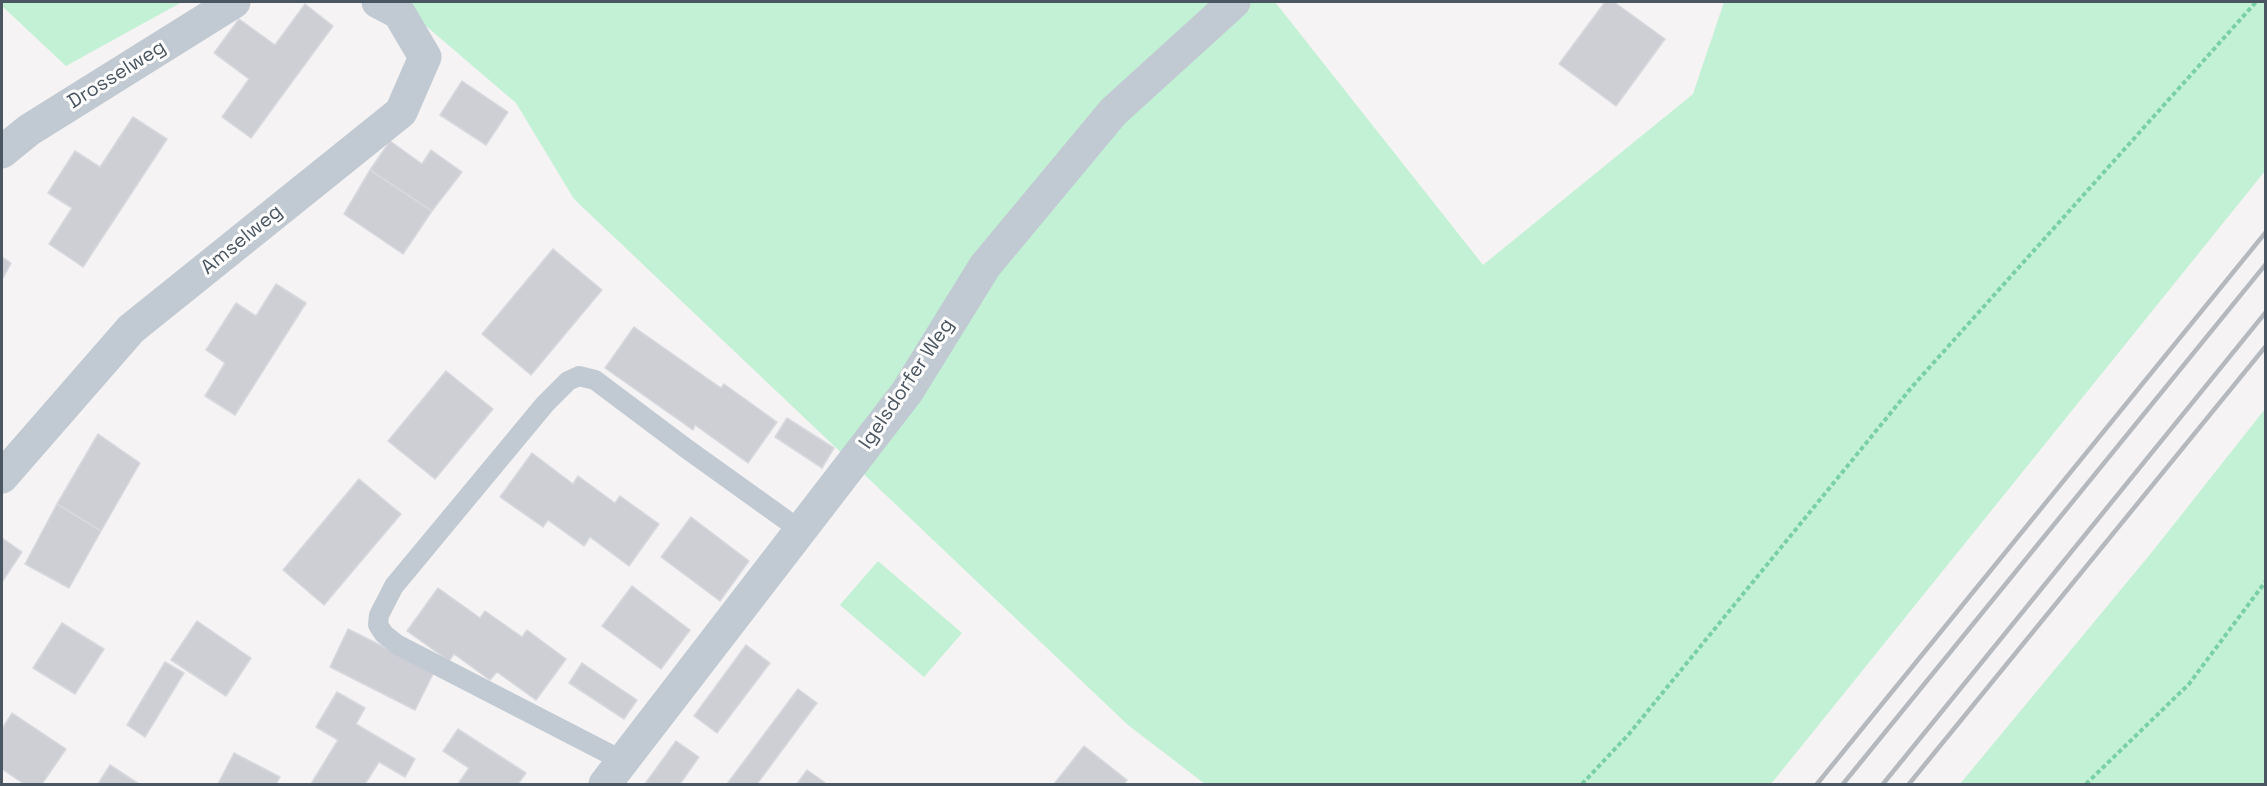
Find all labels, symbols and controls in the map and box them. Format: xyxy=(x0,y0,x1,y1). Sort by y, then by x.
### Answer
street label: Drosselweg xyxy=(64,35,170,115)
street label: Amselweg xyxy=(197,200,287,280)
street label: Igelsdorfer Weg xyxy=(854,314,960,454)

